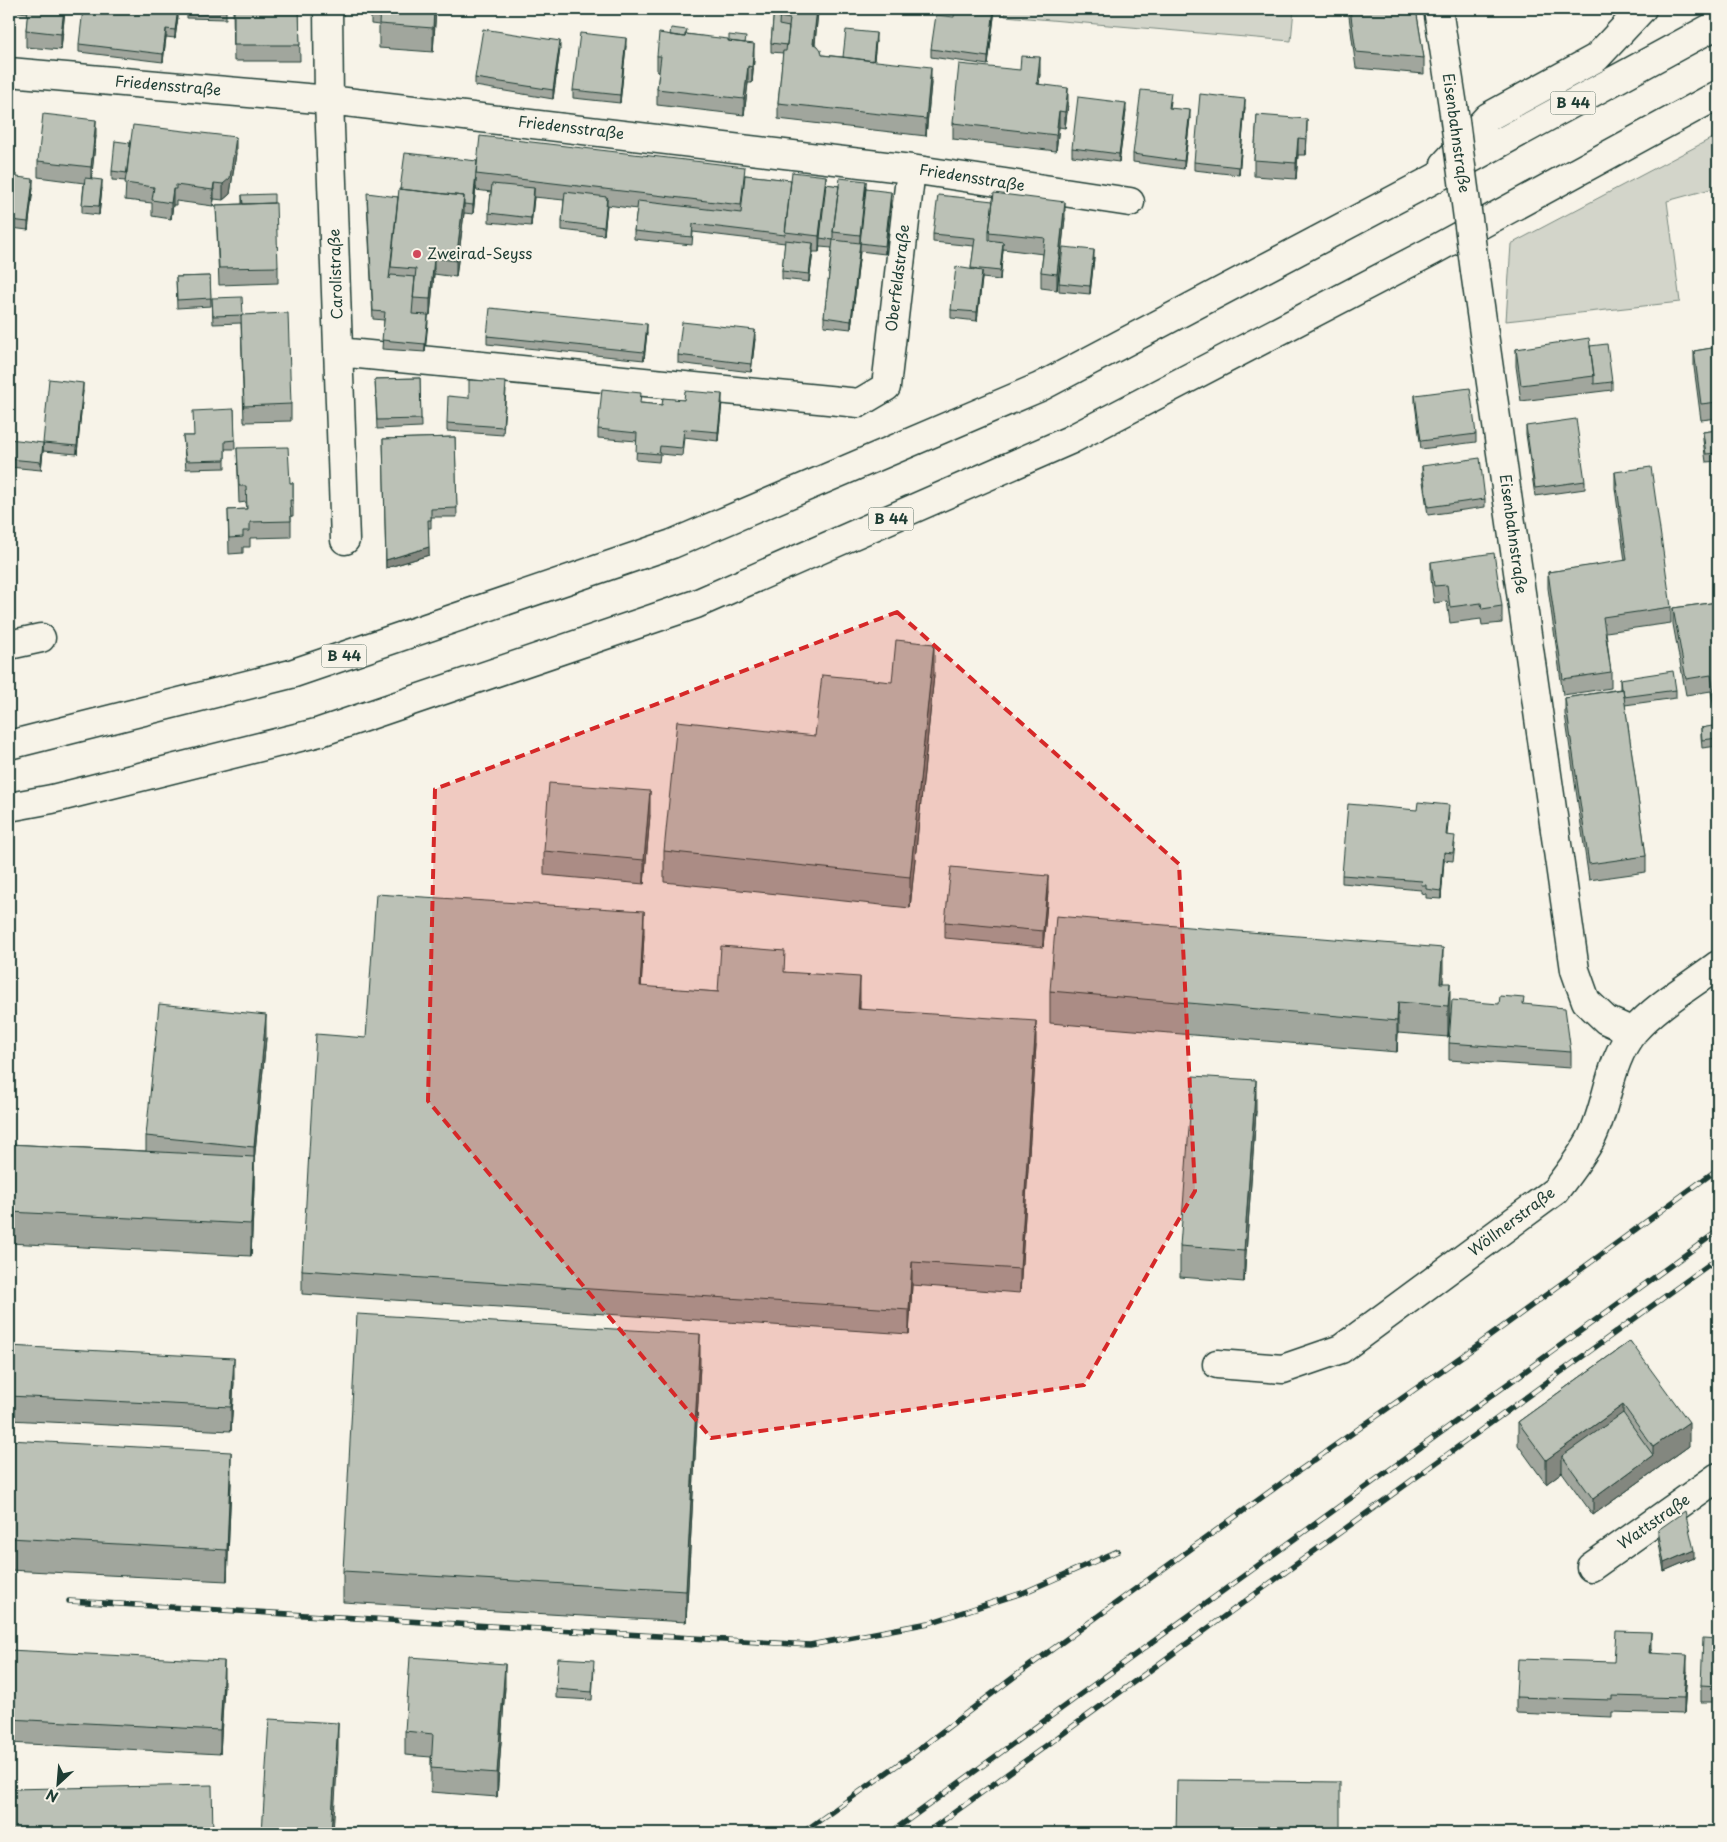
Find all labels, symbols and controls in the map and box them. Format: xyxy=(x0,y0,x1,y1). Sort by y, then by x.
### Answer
street label: Friedensstraße xyxy=(114,68,222,101)
street label: Eisenbahnstraße xyxy=(1438,72,1477,194)
road number: B 44 xyxy=(1550,92,1596,115)
street label: Friedensstraße xyxy=(517,109,626,144)
street label: Friedensstraße xyxy=(918,157,1027,196)
street label: Oberfeldstraße xyxy=(879,223,915,333)
street label: Carolistraße xyxy=(321,228,348,320)
place label: Zweirad-Seyss xyxy=(427,241,532,264)
marker: Zweirad-Seyss xyxy=(411,248,423,260)
street label: Eisenbahnstraße xyxy=(1495,473,1534,595)
road number: B 44 xyxy=(868,508,914,530)
road number: B 44 xyxy=(322,644,366,668)
street label: Wöllnerstraße xyxy=(1463,1181,1559,1261)
street label: Wattstraße xyxy=(1612,1487,1694,1554)
north arrow xyxy=(32,1760,82,1810)
text: N xyxy=(42,1784,62,1808)

